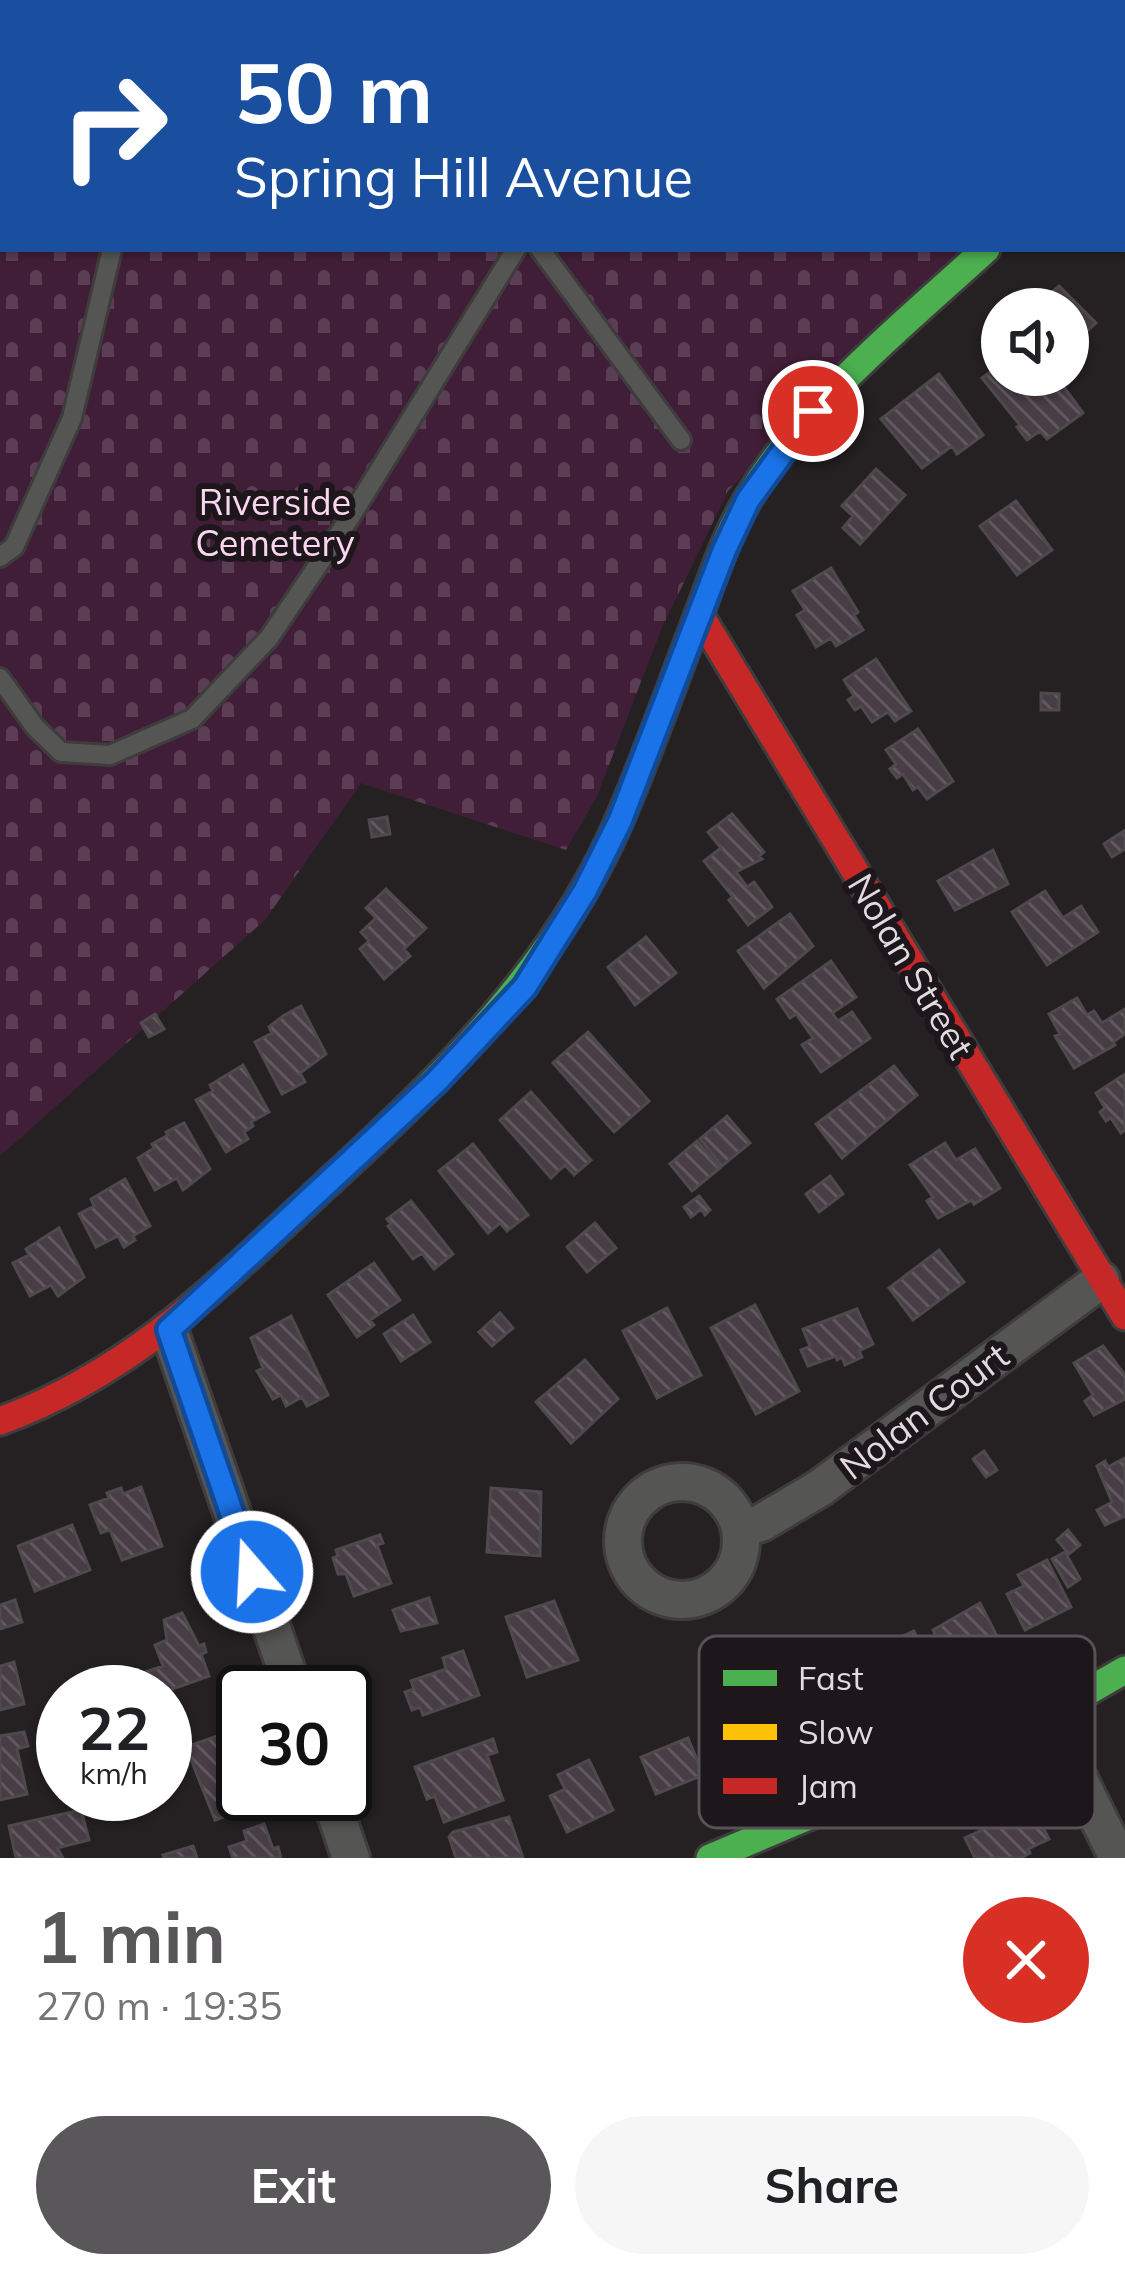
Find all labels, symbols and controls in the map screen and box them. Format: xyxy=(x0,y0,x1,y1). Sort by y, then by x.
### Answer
text: 50 m xyxy=(234,39,433,144)
icon: right xyxy=(36,48,192,204)
text: Spring Hill Avenue xyxy=(234,143,693,211)
map controls xyxy=(981,288,1089,396)
button: sound xyxy=(981,288,1089,396)
pin xyxy=(762,360,864,462)
icon: arrive xyxy=(780,378,846,444)
park label: Riverside Cemetery xyxy=(195,479,355,565)
street label: Nolan Street xyxy=(839,865,984,1066)
street label: Nolan Court xyxy=(831,1333,1017,1489)
position arrow xyxy=(189,1509,315,1635)
legend xyxy=(699,1636,1095,1828)
text: Fast xyxy=(798,1657,863,1698)
speed limit sign: 30 xyxy=(216,1665,372,1821)
text: 22 xyxy=(78,1690,150,1765)
text: Slow xyxy=(798,1711,874,1752)
text: km/h xyxy=(80,1754,148,1792)
text: Jam xyxy=(798,1765,858,1806)
text: 1 min xyxy=(36,1891,226,1981)
button: close xyxy=(963,1897,1089,2023)
text: 270 m · 19:35 xyxy=(36,1981,282,2030)
button: Exit xyxy=(36,2116,551,2254)
button: Share xyxy=(575,2116,1089,2254)

